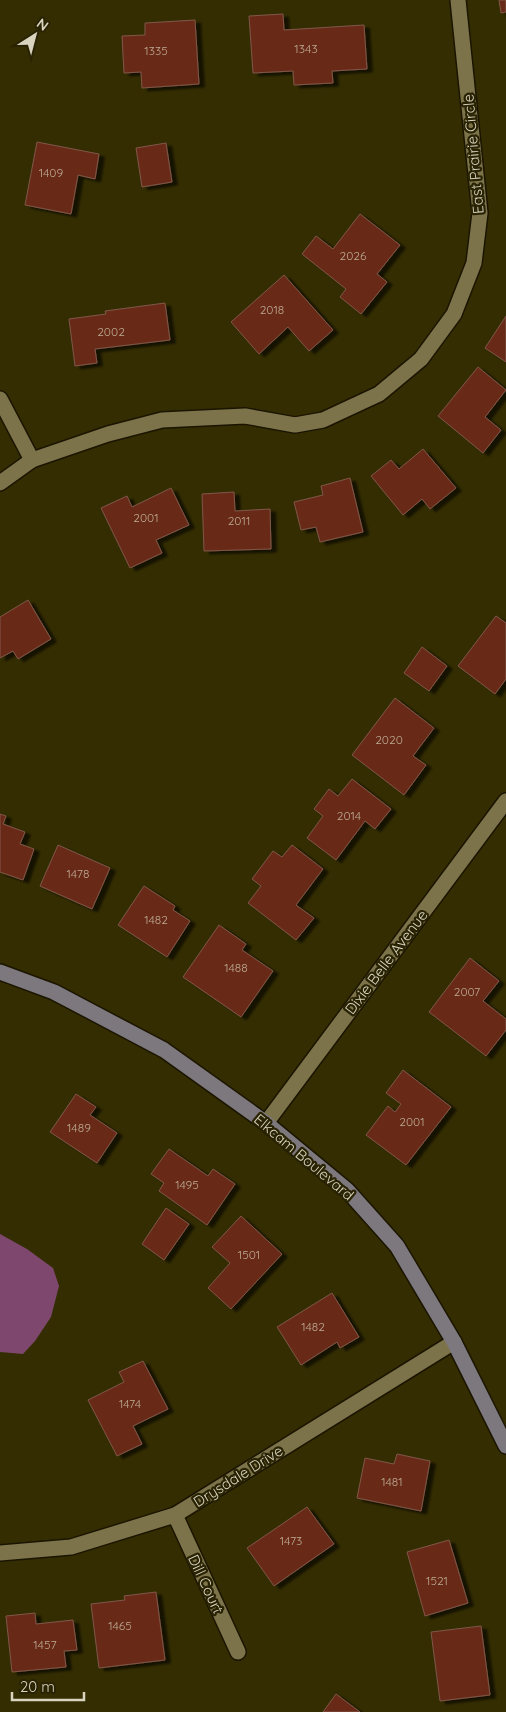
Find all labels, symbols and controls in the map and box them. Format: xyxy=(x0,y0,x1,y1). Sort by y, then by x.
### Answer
north arrow xyxy=(10,10,60,60)
text: N xyxy=(33,14,52,35)
house number: 1343 xyxy=(294,41,318,56)
house number: 1335 xyxy=(144,43,168,58)
street label: East Prairie Circle xyxy=(458,93,488,215)
house number: 1409 xyxy=(39,165,64,180)
house number: 2026 xyxy=(340,248,367,263)
house number: 2018 xyxy=(260,302,284,317)
house number: 2002 xyxy=(97,324,125,339)
house number: 2001 xyxy=(133,510,159,525)
house number: 2011 xyxy=(228,513,250,528)
house number: 2020 xyxy=(375,732,403,747)
house number: 2014 xyxy=(337,808,361,823)
house number: 1478 xyxy=(67,866,89,881)
street label: Dixie Belle Avenue xyxy=(341,906,431,1018)
house number: 1482 xyxy=(144,912,168,927)
house number: 1488 xyxy=(224,960,248,975)
house number: 2007 xyxy=(454,984,480,999)
street label: Elkcam Boulevard xyxy=(250,1110,358,1204)
house number: 2001 xyxy=(399,1114,425,1129)
house number: 1489 xyxy=(67,1120,91,1135)
house number: 1495 xyxy=(175,1177,199,1192)
house number: 1501 xyxy=(238,1247,260,1262)
house number: 1482 xyxy=(301,1319,325,1334)
house number: 1474 xyxy=(119,1396,141,1411)
street label: Drysdale Drive xyxy=(190,1441,286,1511)
house number: 1481 xyxy=(381,1474,403,1489)
house number: 1473 xyxy=(280,1533,302,1548)
street label: Dill Court xyxy=(184,1551,228,1617)
house number: 1521 xyxy=(426,1573,448,1588)
house number: 1465 xyxy=(108,1618,132,1633)
house number: 1457 xyxy=(33,1637,57,1652)
scale bar xyxy=(12,1670,85,1702)
text: 20 m xyxy=(20,1677,55,1696)

